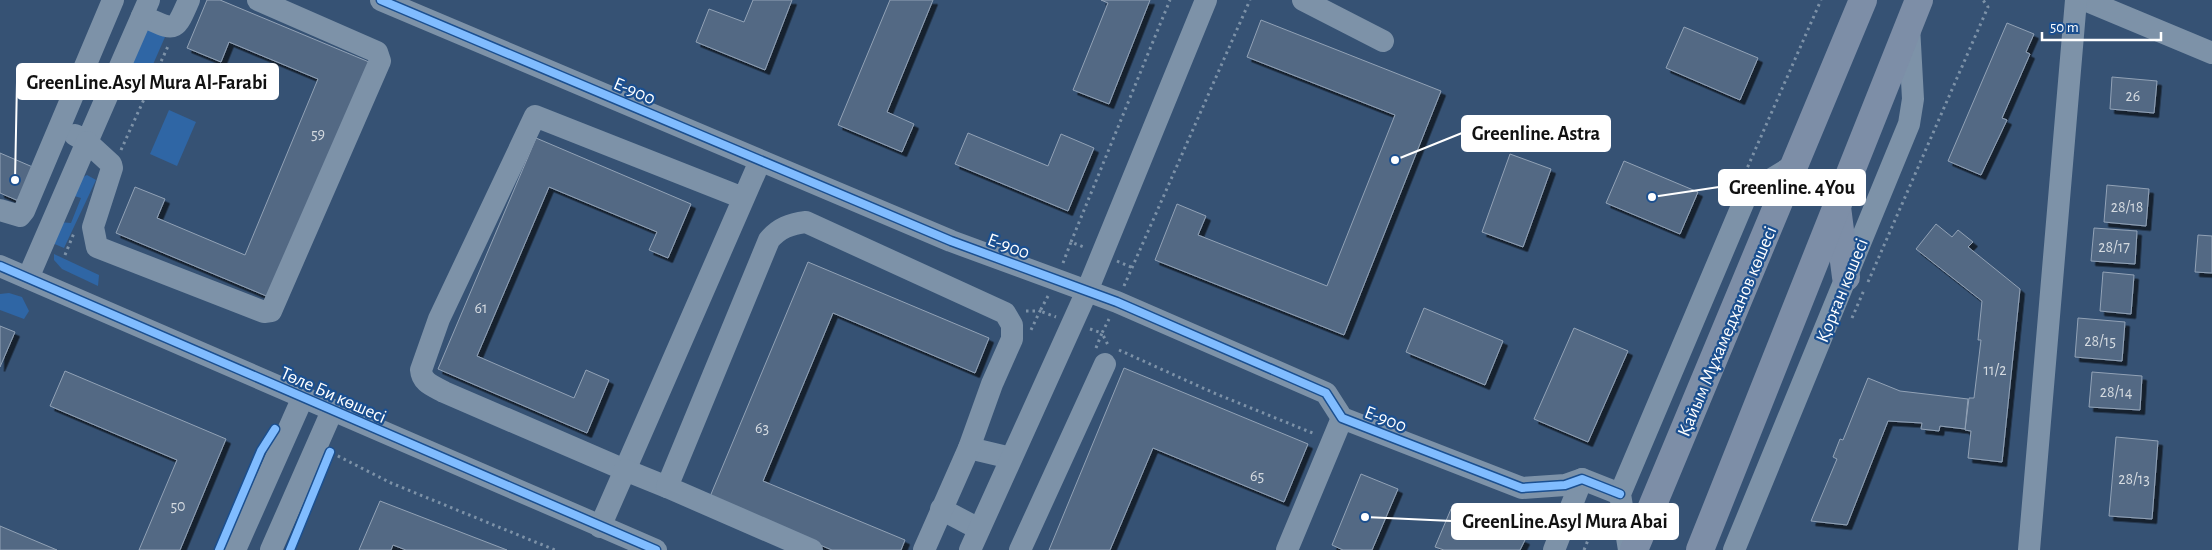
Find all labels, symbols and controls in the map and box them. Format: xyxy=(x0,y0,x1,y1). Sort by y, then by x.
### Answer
scale bar xyxy=(2042,10,2161,42)
text: 50 m xyxy=(2050,20,2079,35)
callout: GreenLine.Asyl Mura Al-Farabi xyxy=(17,64,278,99)
text: GreenLine.Asyl Mura Al-Farabi xyxy=(26,73,268,93)
street label: E-900 xyxy=(611,74,658,109)
house number: 26 xyxy=(2126,88,2140,104)
callout: Greenline. Astra xyxy=(1462,116,1610,151)
text: Greenline. Astra xyxy=(1472,124,1601,144)
house number: 59 xyxy=(311,126,325,142)
callout: Greenline. 4You xyxy=(1719,170,1865,205)
text: Greenline. 4You xyxy=(1729,178,1855,198)
house number: 28/18 xyxy=(2111,199,2143,215)
street label: Қайым Мұхамедханов көшесі xyxy=(1674,224,1780,440)
street label: E-900 xyxy=(985,230,1032,263)
street label: Қорған көшесі xyxy=(1813,236,1872,345)
house number: 28/17 xyxy=(2098,239,2130,255)
house number: 61 xyxy=(474,300,488,316)
house number: 28/15 xyxy=(2084,333,2116,349)
house number: 11/2 xyxy=(1984,362,2006,378)
street label: Төле Би көшесі xyxy=(278,364,389,427)
house number: 28/14 xyxy=(2100,384,2133,400)
street label: E-900 xyxy=(1362,403,1409,436)
house number: 63 xyxy=(755,420,769,436)
house number: 65 xyxy=(1250,468,1264,484)
house number: 28/13 xyxy=(2118,471,2150,487)
house number: 50 xyxy=(170,498,186,514)
callout: GreenLine.Asyl Mura Abai xyxy=(1452,504,1678,539)
text: GreenLine.Asyl Mura Abai xyxy=(1462,512,1668,532)

